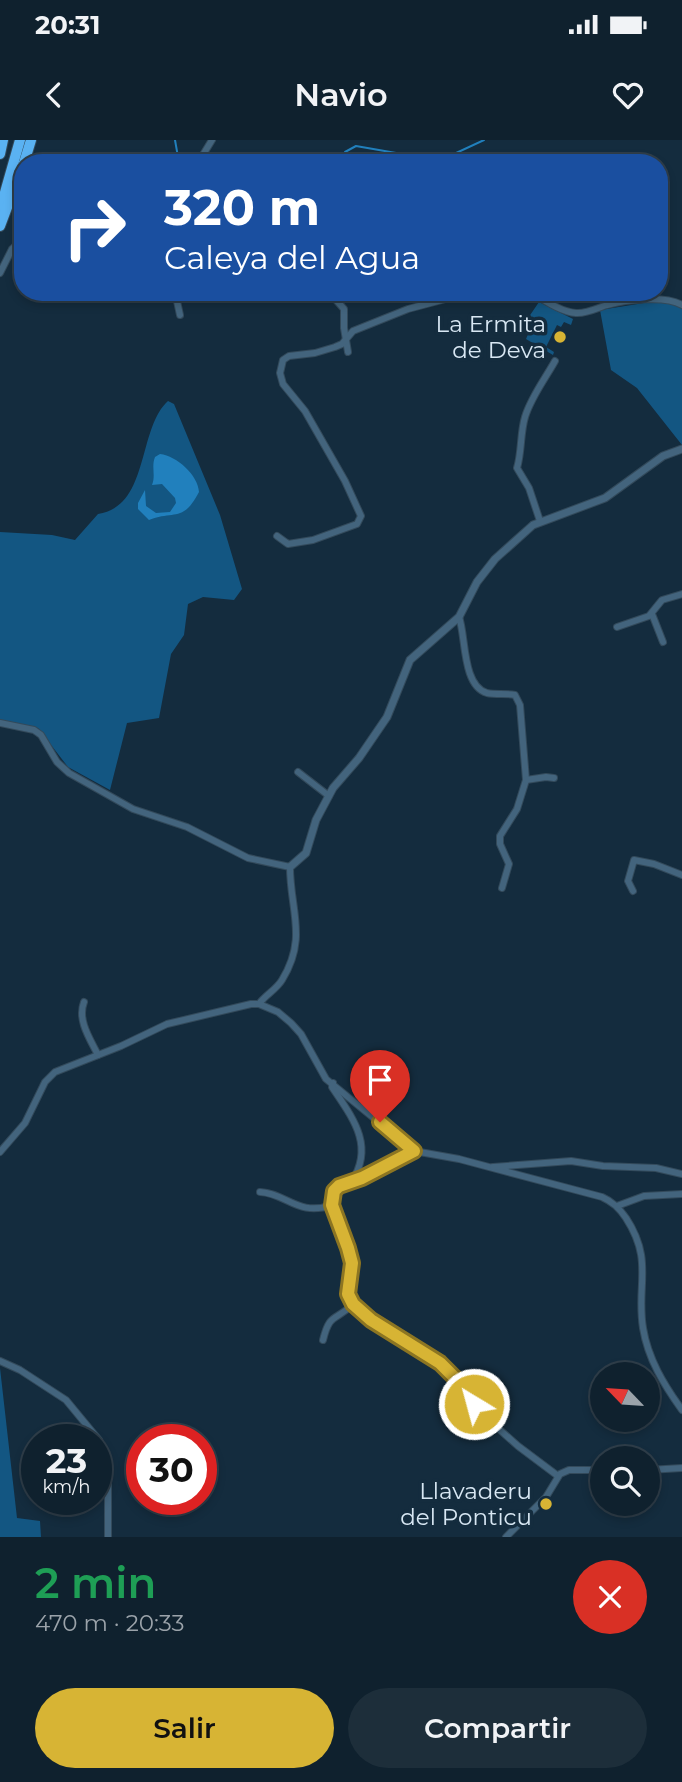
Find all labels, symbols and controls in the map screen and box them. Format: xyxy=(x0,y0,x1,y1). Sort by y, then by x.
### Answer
text: 20:31 xyxy=(35,9,100,41)
text: Navio xyxy=(294,75,388,114)
icon: back xyxy=(35,76,73,114)
icon: heart xyxy=(609,76,647,114)
text: 320 m xyxy=(164,178,320,237)
icon: right xyxy=(49,182,140,273)
text: Caleya del Agua xyxy=(164,238,420,277)
place label: La Ermita de Deva xyxy=(436,310,546,364)
marker: La Ermita de Deva xyxy=(552,329,568,345)
pin xyxy=(350,1050,410,1122)
icon: arrive xyxy=(361,1061,399,1099)
north arrow xyxy=(590,1362,660,1432)
map controls xyxy=(590,1362,660,1516)
position arrow xyxy=(437,1367,511,1441)
speed limit sign: 30 xyxy=(126,1424,217,1515)
text: 23 xyxy=(46,1439,87,1482)
button: search xyxy=(590,1446,660,1516)
text: km/h xyxy=(42,1476,91,1498)
place label: Llavaderu del Ponticu xyxy=(400,1477,532,1531)
marker: Llavaderu del Ponticu xyxy=(538,1496,554,1512)
text: 2 min xyxy=(35,1557,156,1609)
button: close xyxy=(573,1560,647,1634)
text: 470 m · 20:33 xyxy=(35,1609,185,1637)
button: Salir xyxy=(35,1688,334,1768)
button: Compartir xyxy=(348,1688,647,1768)

